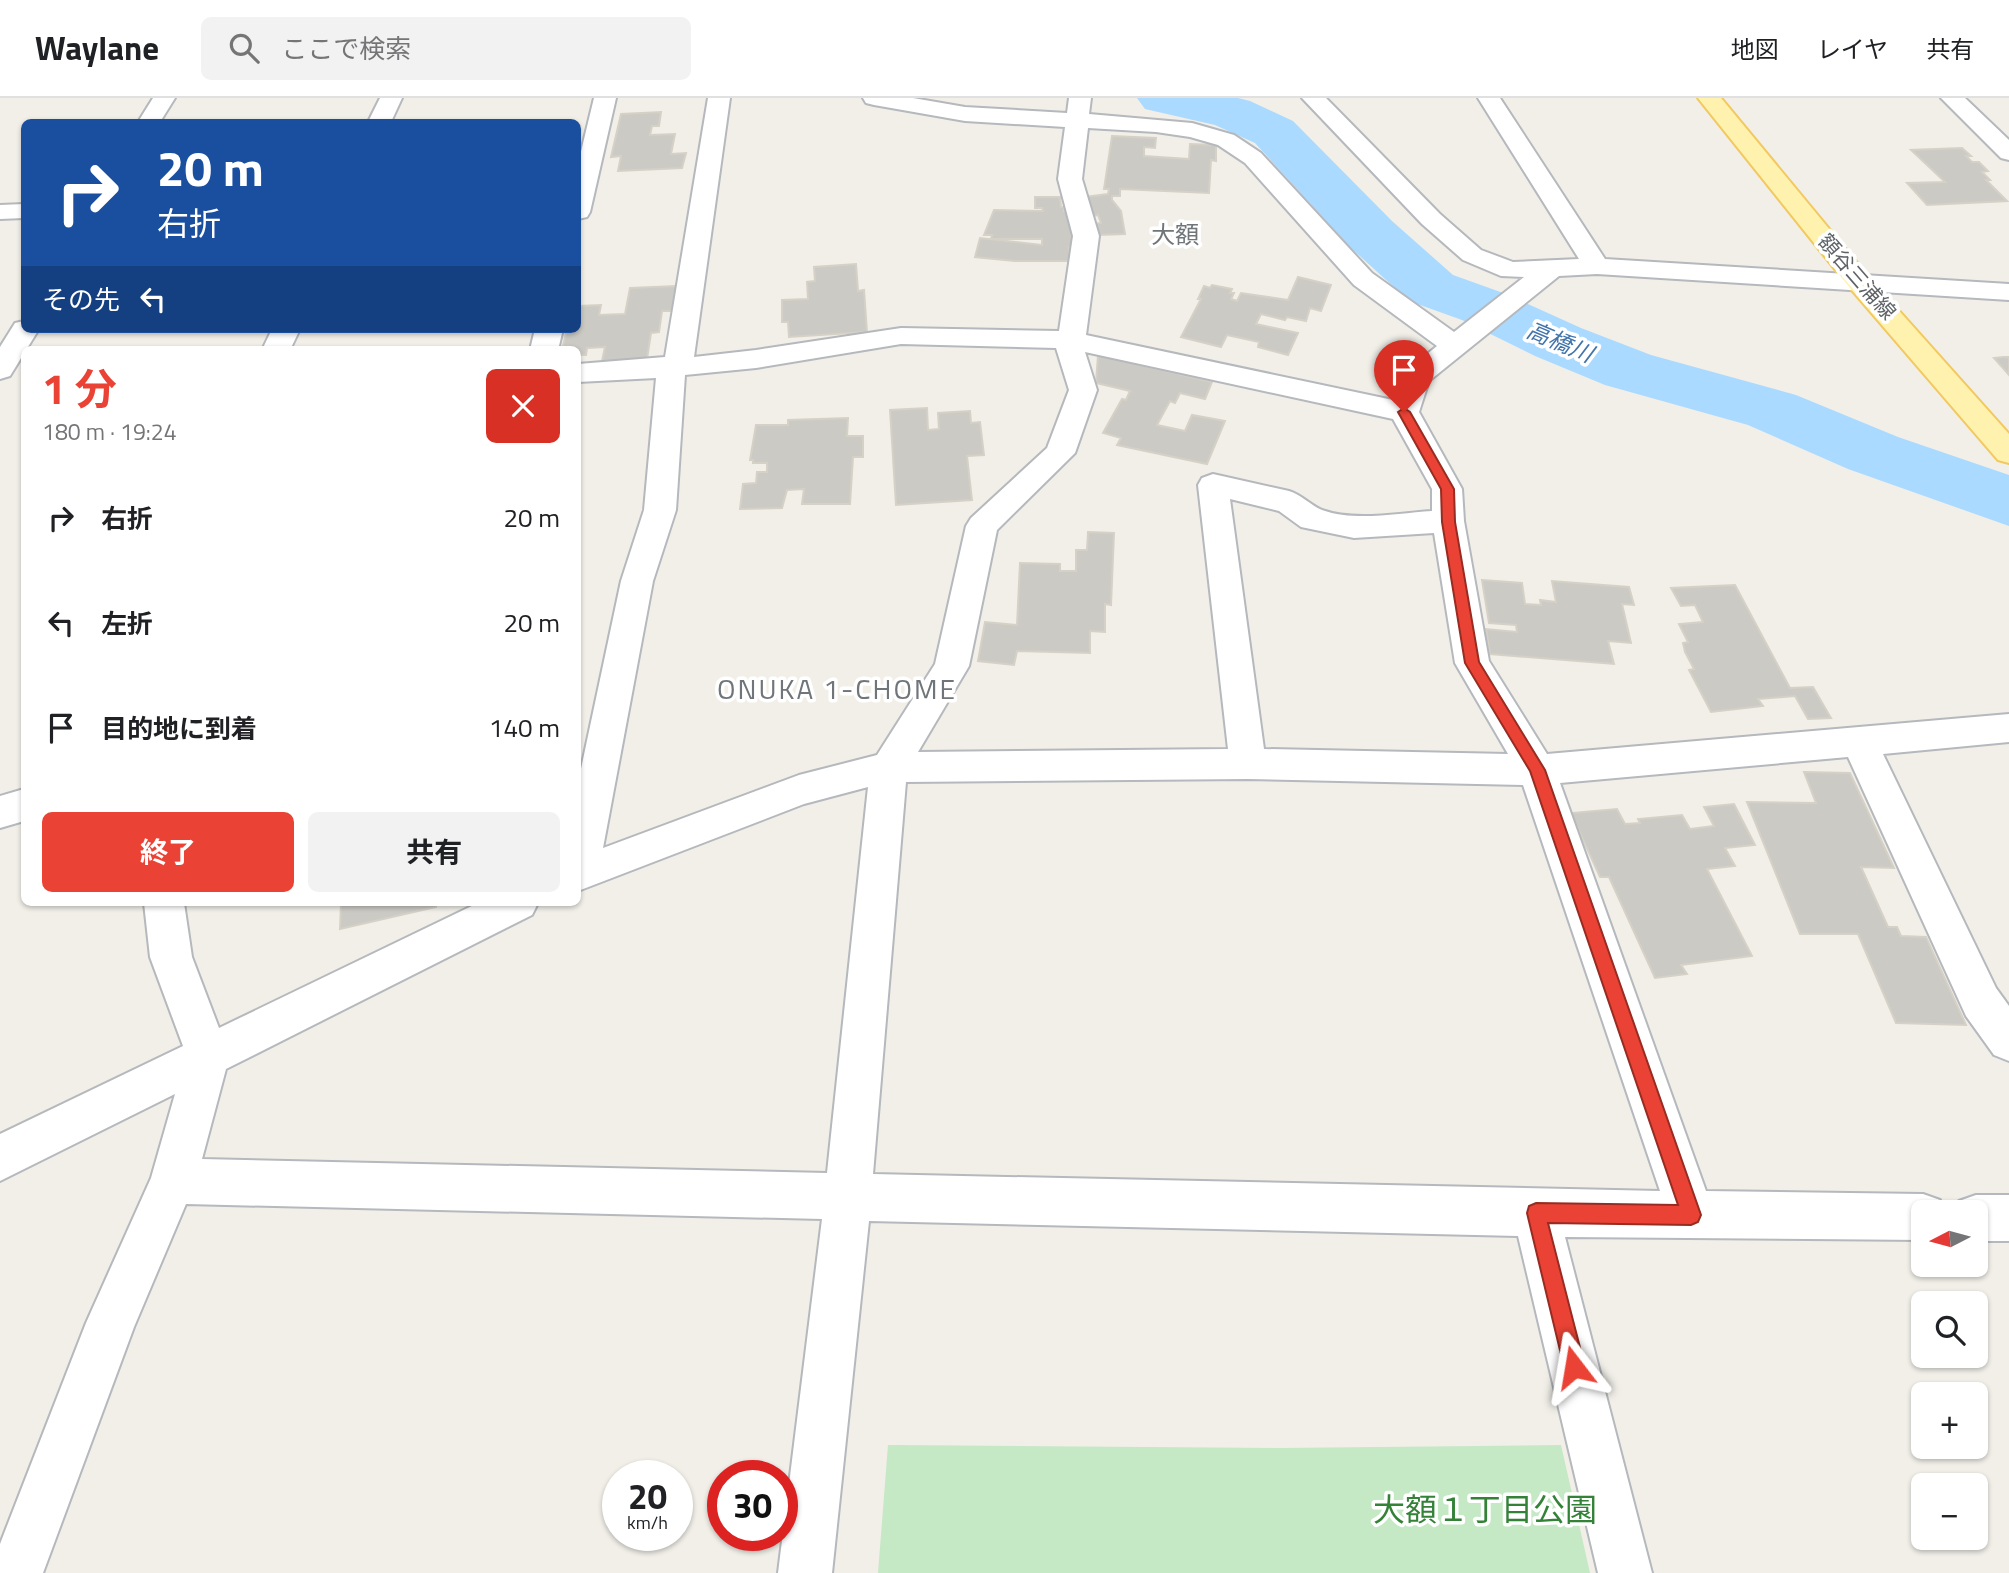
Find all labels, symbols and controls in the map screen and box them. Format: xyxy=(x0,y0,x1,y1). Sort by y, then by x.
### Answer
search box xyxy=(201,17,691,80)
text: Waylane xyxy=(35,23,159,73)
icon: search xyxy=(225,29,263,67)
text: ここで検索 xyxy=(281,29,411,68)
text: 地図 xyxy=(1731,31,1779,67)
text: レイヤ xyxy=(1817,31,1888,67)
text: 共有 xyxy=(1926,31,1974,67)
text: 20 m xyxy=(157,130,264,205)
icon: right xyxy=(42,147,133,238)
text: 右折 xyxy=(157,199,221,247)
district label: 大額 xyxy=(1151,216,1199,252)
street label: 額谷三浦線 xyxy=(1811,226,1904,326)
text: その先 xyxy=(42,280,120,319)
icon: left xyxy=(134,280,172,318)
water label: 高橋川 xyxy=(1522,312,1602,372)
pin xyxy=(1374,340,1434,412)
icon: arrive xyxy=(1385,351,1423,389)
text: 1 分 xyxy=(42,356,117,420)
button: close xyxy=(486,369,560,443)
text: 180 m · 19:24 xyxy=(42,414,177,449)
text: 20 m xyxy=(503,498,560,537)
icon: right xyxy=(42,499,80,537)
text: 右折 xyxy=(101,499,153,538)
text: 20 m xyxy=(503,603,560,642)
icon: left xyxy=(42,604,80,642)
text: 左折 xyxy=(101,604,153,643)
district label: ONUKA 1-CHOME xyxy=(717,667,957,710)
text: 140 m xyxy=(489,708,560,747)
icon: arrive xyxy=(42,709,80,747)
text: 目的地に到着 xyxy=(101,709,257,748)
button: 終了 xyxy=(42,812,294,892)
button: 共有 xyxy=(308,812,560,892)
north arrow xyxy=(1911,1200,1988,1278)
map controls xyxy=(1911,1200,1988,1550)
button: search xyxy=(1911,1291,1988,1368)
position arrow xyxy=(1537,1330,1611,1404)
button: + xyxy=(1911,1382,1988,1459)
speed limit sign: 30 xyxy=(707,1460,798,1551)
text: 20 xyxy=(628,1469,667,1523)
button: − xyxy=(1911,1473,1988,1550)
park label: 大額１丁目公園 xyxy=(1373,1485,1597,1533)
text: km/h xyxy=(627,1509,668,1536)

